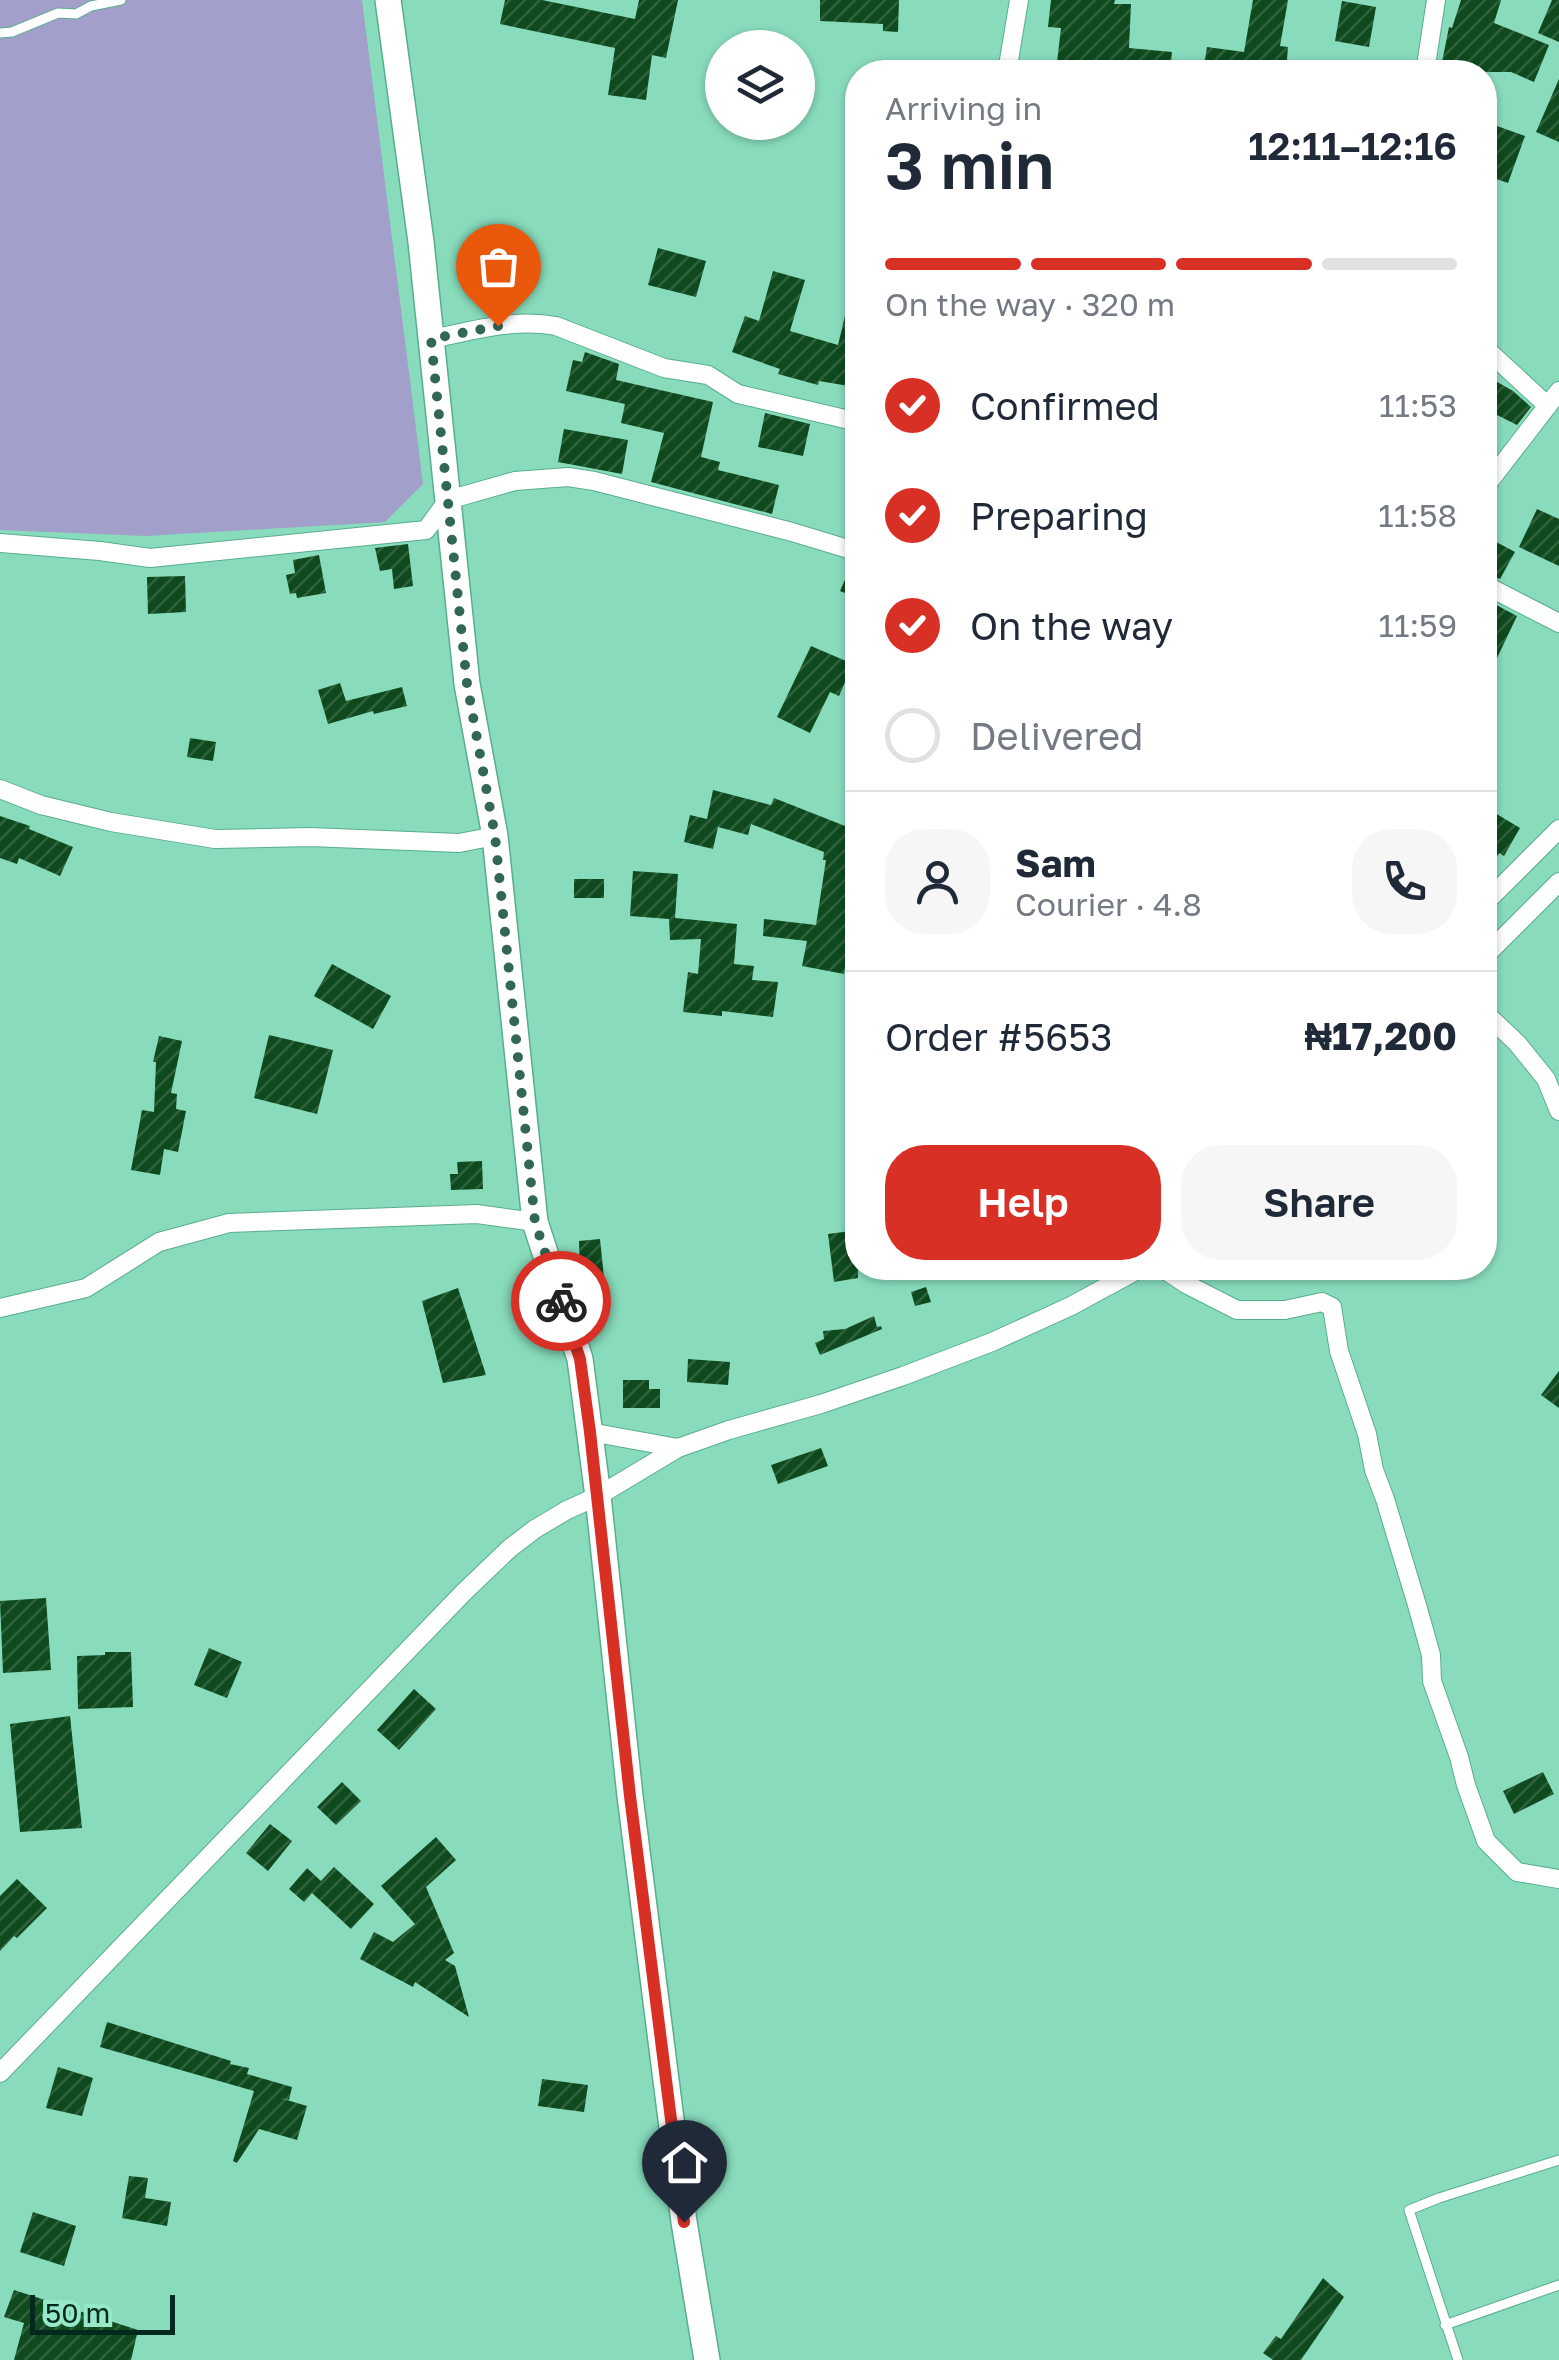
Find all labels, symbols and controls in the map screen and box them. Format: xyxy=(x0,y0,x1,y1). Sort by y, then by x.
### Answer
map controls xyxy=(705,30,815,140)
button: layers xyxy=(705,30,815,140)
text: Arriving in xyxy=(885,89,1042,127)
text: 12:11–12:16 xyxy=(1248,123,1457,168)
text: 3 min xyxy=(885,125,1054,203)
pin xyxy=(456,224,541,327)
icon: bag xyxy=(471,239,526,294)
text: On the way · 320 m xyxy=(885,285,1175,323)
icon: check xyxy=(885,378,940,433)
text: Confirmed xyxy=(970,383,1160,428)
text: 11:53 xyxy=(1379,386,1457,424)
icon: check xyxy=(885,488,940,543)
text: Preparing xyxy=(970,493,1148,538)
text: 11:58 xyxy=(1378,496,1457,534)
icon: check xyxy=(885,598,940,653)
text: On the way xyxy=(970,603,1173,648)
text: 11:59 xyxy=(1378,606,1457,644)
text: Delivered xyxy=(970,713,1143,758)
button: person xyxy=(885,829,990,934)
button: phone xyxy=(1352,829,1457,934)
text: Sam xyxy=(1015,840,1096,885)
text: Courier · 4.8 xyxy=(1015,885,1202,923)
text: ₦17,200 xyxy=(1305,1013,1457,1058)
text: Order #5653 xyxy=(885,1014,1112,1059)
button: Help xyxy=(885,1145,1161,1260)
button: Share xyxy=(1181,1145,1457,1260)
courier xyxy=(511,1251,611,1351)
icon: bike xyxy=(534,1274,589,1329)
pin xyxy=(642,2120,727,2223)
icon: home xyxy=(657,2135,712,2190)
scale bar xyxy=(30,2290,175,2334)
text: 50 m xyxy=(45,2296,110,2329)

